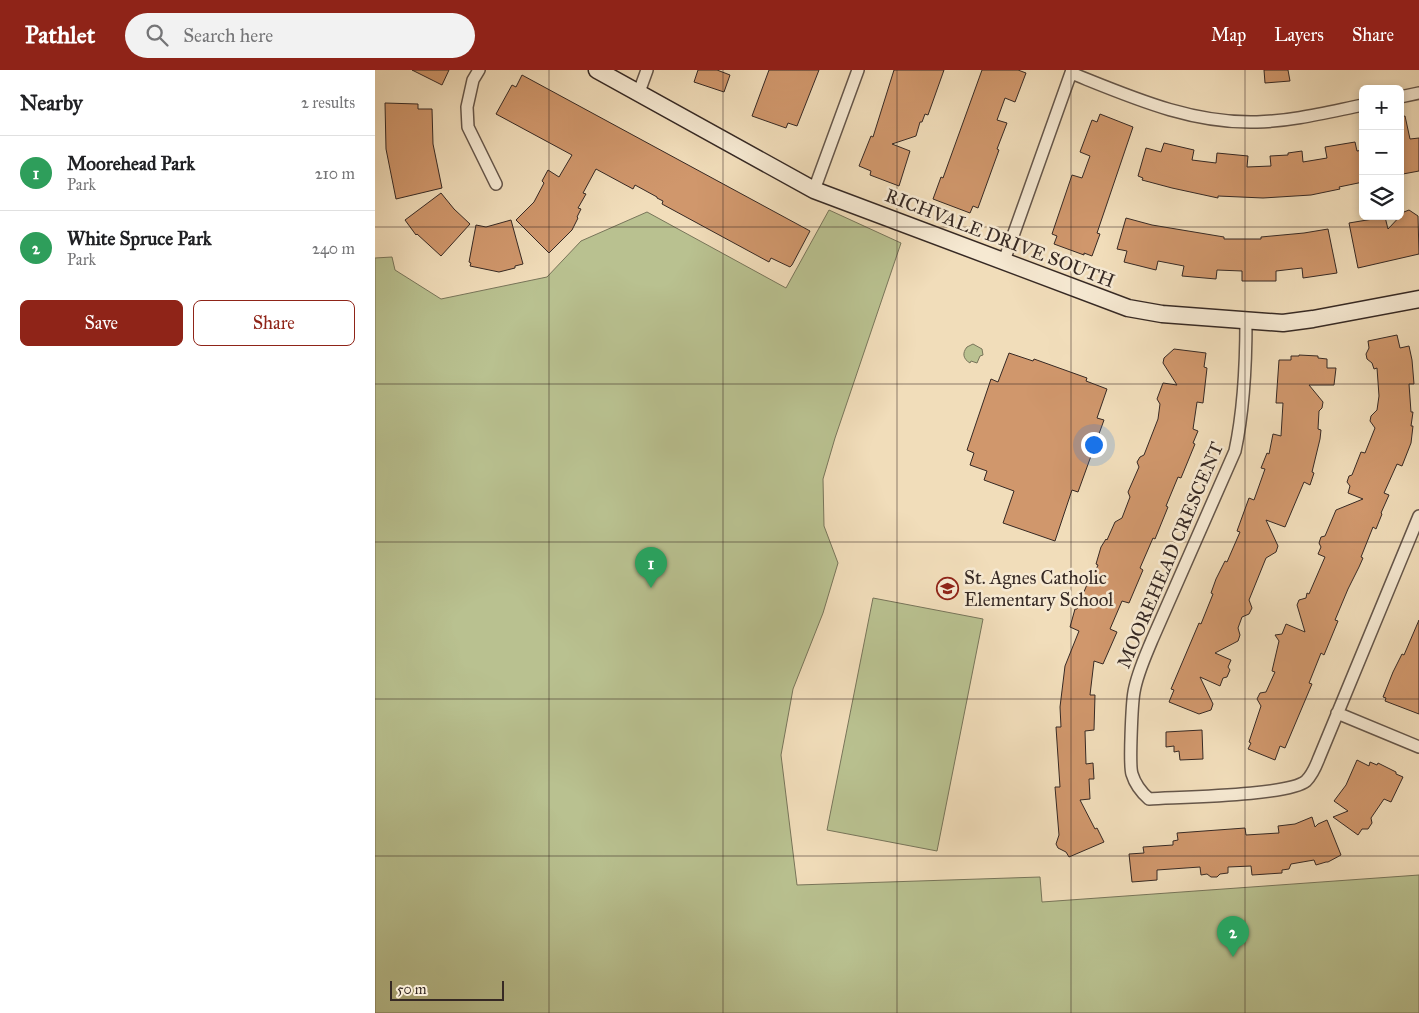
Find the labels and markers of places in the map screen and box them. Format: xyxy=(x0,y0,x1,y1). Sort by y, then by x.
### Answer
pin: 1 xyxy=(635,547,667,588)
place label: St. Agnes Catholic Elementary School xyxy=(964,566,1114,611)
school or university icon: St. Agnes Catholic Elementary School xyxy=(936,576,960,600)
pin: 2 xyxy=(1217,916,1249,957)

